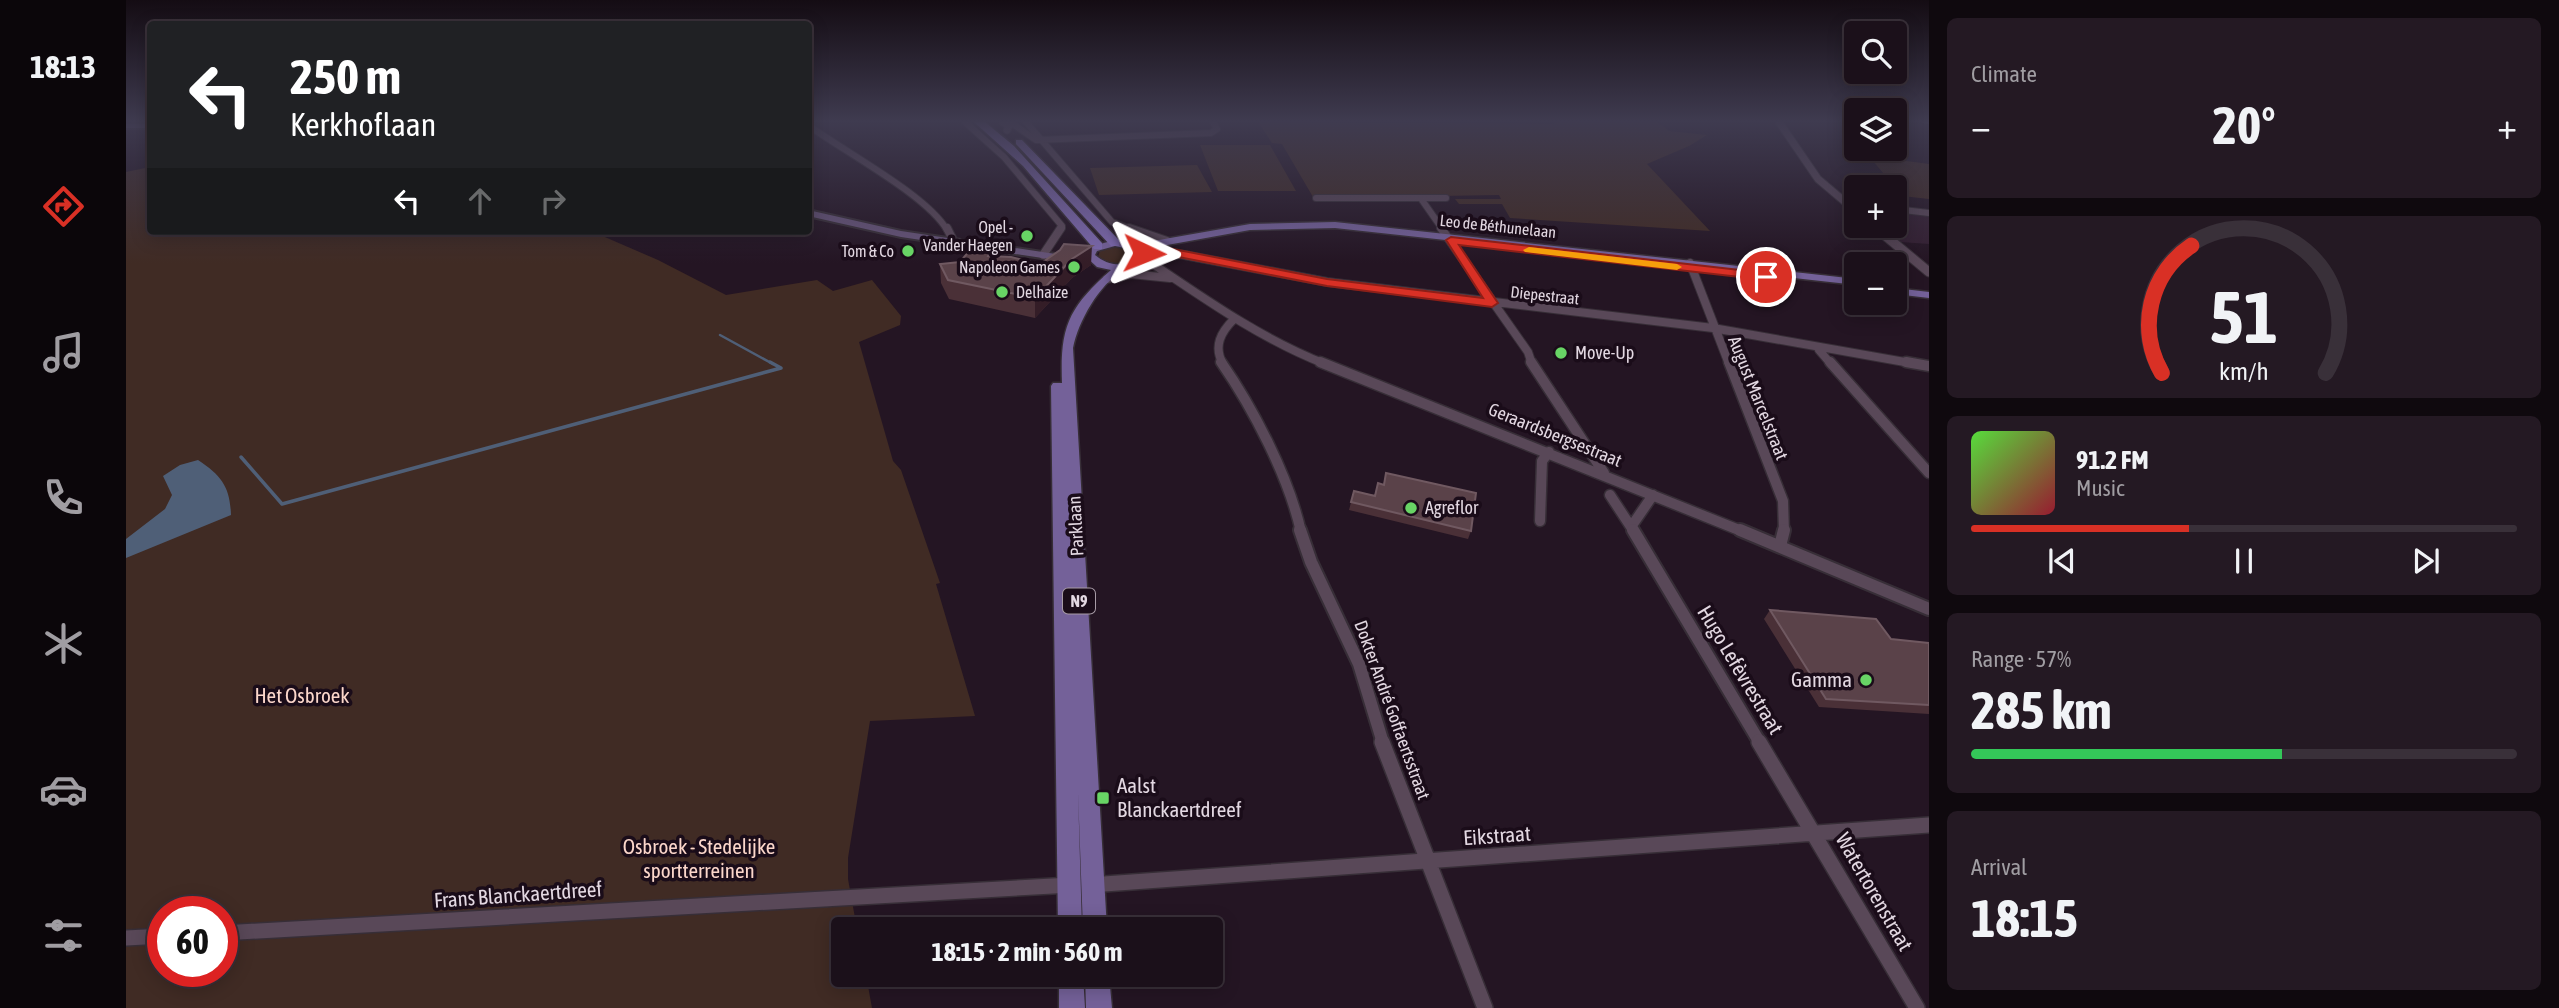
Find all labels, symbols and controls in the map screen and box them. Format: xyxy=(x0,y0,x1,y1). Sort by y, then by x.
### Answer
map controls xyxy=(1844,21,1907,315)
button: search xyxy=(1844,21,1907,84)
text: 18:13 xyxy=(30,48,96,85)
text: 250 m xyxy=(290,48,401,104)
icon: left xyxy=(175,49,266,140)
text: Climate xyxy=(1971,61,2037,87)
text: 20° xyxy=(2212,95,2276,155)
button: layers xyxy=(1844,98,1907,161)
text: − xyxy=(1971,104,1991,147)
text: + xyxy=(2497,104,2517,147)
text: Kerkhoflaan xyxy=(290,106,436,143)
button: + xyxy=(1844,175,1907,238)
icon: directions xyxy=(39,182,88,231)
icon: left xyxy=(388,182,426,220)
icon: ahead xyxy=(461,182,499,220)
icon: right xyxy=(534,182,572,220)
street label: Leo de Béthunelaan xyxy=(1439,211,1557,241)
position arrow xyxy=(1107,216,1181,290)
place label: Opel - Vander Haegen xyxy=(923,218,1013,255)
marker: Opel - Vander Haegen xyxy=(1019,228,1035,244)
place label: Tom & Co xyxy=(841,242,894,260)
marker: Tom & Co xyxy=(900,243,916,259)
pin xyxy=(1736,247,1796,307)
button: − xyxy=(1844,252,1907,315)
place label: Napoleon Games xyxy=(959,258,1060,277)
icon: arrive xyxy=(1747,258,1785,296)
marker: Napoleon Games xyxy=(1066,259,1082,275)
text: 51 xyxy=(2210,275,2278,358)
street label: Diepestraat xyxy=(1510,282,1581,309)
place label: Delhaize xyxy=(1016,283,1068,301)
marker: Delhaize xyxy=(994,284,1010,300)
icon: music xyxy=(39,328,88,377)
street label: August Marcelstraat xyxy=(1724,333,1793,463)
place label: Move-Up xyxy=(1575,342,1634,363)
marker: Move-Up xyxy=(1553,345,1569,361)
text: km/h xyxy=(2219,356,2269,384)
street label: Geraardsbergsestraat xyxy=(1486,398,1625,471)
text: 91.2 FM xyxy=(2076,445,2149,475)
icon: phone xyxy=(39,473,88,522)
text: Music xyxy=(2076,475,2124,501)
street label: Parklaan xyxy=(1063,495,1088,557)
place label: Agreflor xyxy=(1425,497,1479,518)
marker: Agreflor xyxy=(1403,500,1419,516)
icon: previous xyxy=(2043,542,2081,580)
icon: pause xyxy=(2225,542,2263,580)
icon: next xyxy=(2407,542,2445,580)
road number: N9 xyxy=(1063,588,1095,614)
street label: Hugo Lefèvrestraat xyxy=(1693,601,1789,738)
street label: Dokter André Goffaertsstraat xyxy=(1350,618,1435,802)
icon: climate xyxy=(39,619,88,668)
text: Range · 57% xyxy=(1971,646,2071,672)
place label: Gamma xyxy=(1791,667,1852,691)
marker: Gamma xyxy=(1858,672,1874,688)
text: 285 km xyxy=(1971,680,2112,740)
park label: Het Osbroek xyxy=(254,683,350,707)
icon: car xyxy=(39,765,88,814)
place label: Aalst Blanckaertdreef xyxy=(1117,773,1242,821)
marker: Aalst Blanckaertdreef xyxy=(1095,790,1111,806)
street label: Eikstraat xyxy=(1462,821,1532,849)
street label: Watertorenstraat xyxy=(1831,828,1918,955)
park label: Osbroek - Stedelijke sportterreinen xyxy=(623,834,775,882)
text: Arrival xyxy=(1971,854,2027,880)
street label: Frans Blanckaertdreef xyxy=(433,876,603,912)
text: 18:15 xyxy=(1971,888,2078,948)
speed limit sign: 60 xyxy=(147,896,238,987)
icon: filters xyxy=(39,911,88,960)
text: 18:15 · 2 min · 560 m xyxy=(932,937,1122,967)

